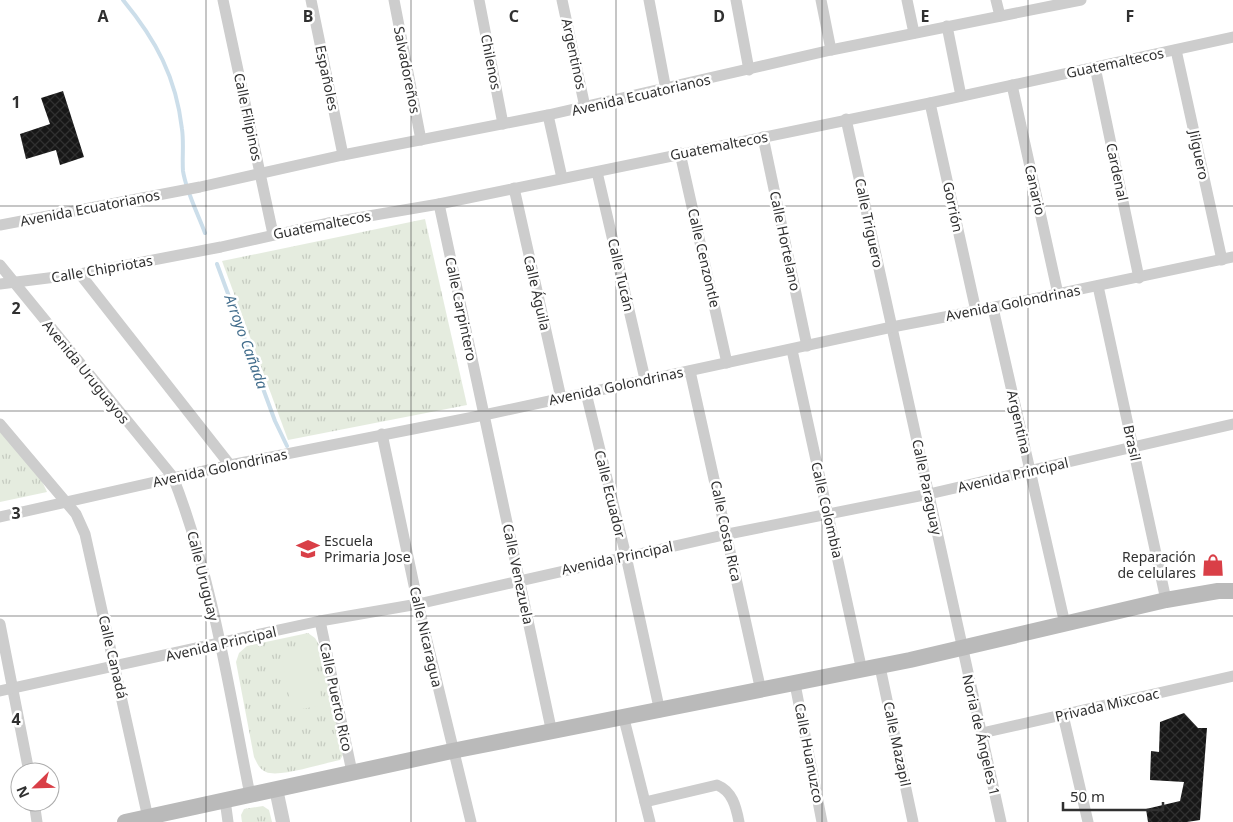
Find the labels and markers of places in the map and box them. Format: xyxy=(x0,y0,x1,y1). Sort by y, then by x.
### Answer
place label: Escuela Primaria Jose xyxy=(324,531,411,566)
school or university icon: Escuela Primaria Jose xyxy=(295,536,321,562)
place label: Reparación de celulares xyxy=(1117,547,1196,582)
shop icon: Reparación de celulares xyxy=(1200,552,1226,578)

